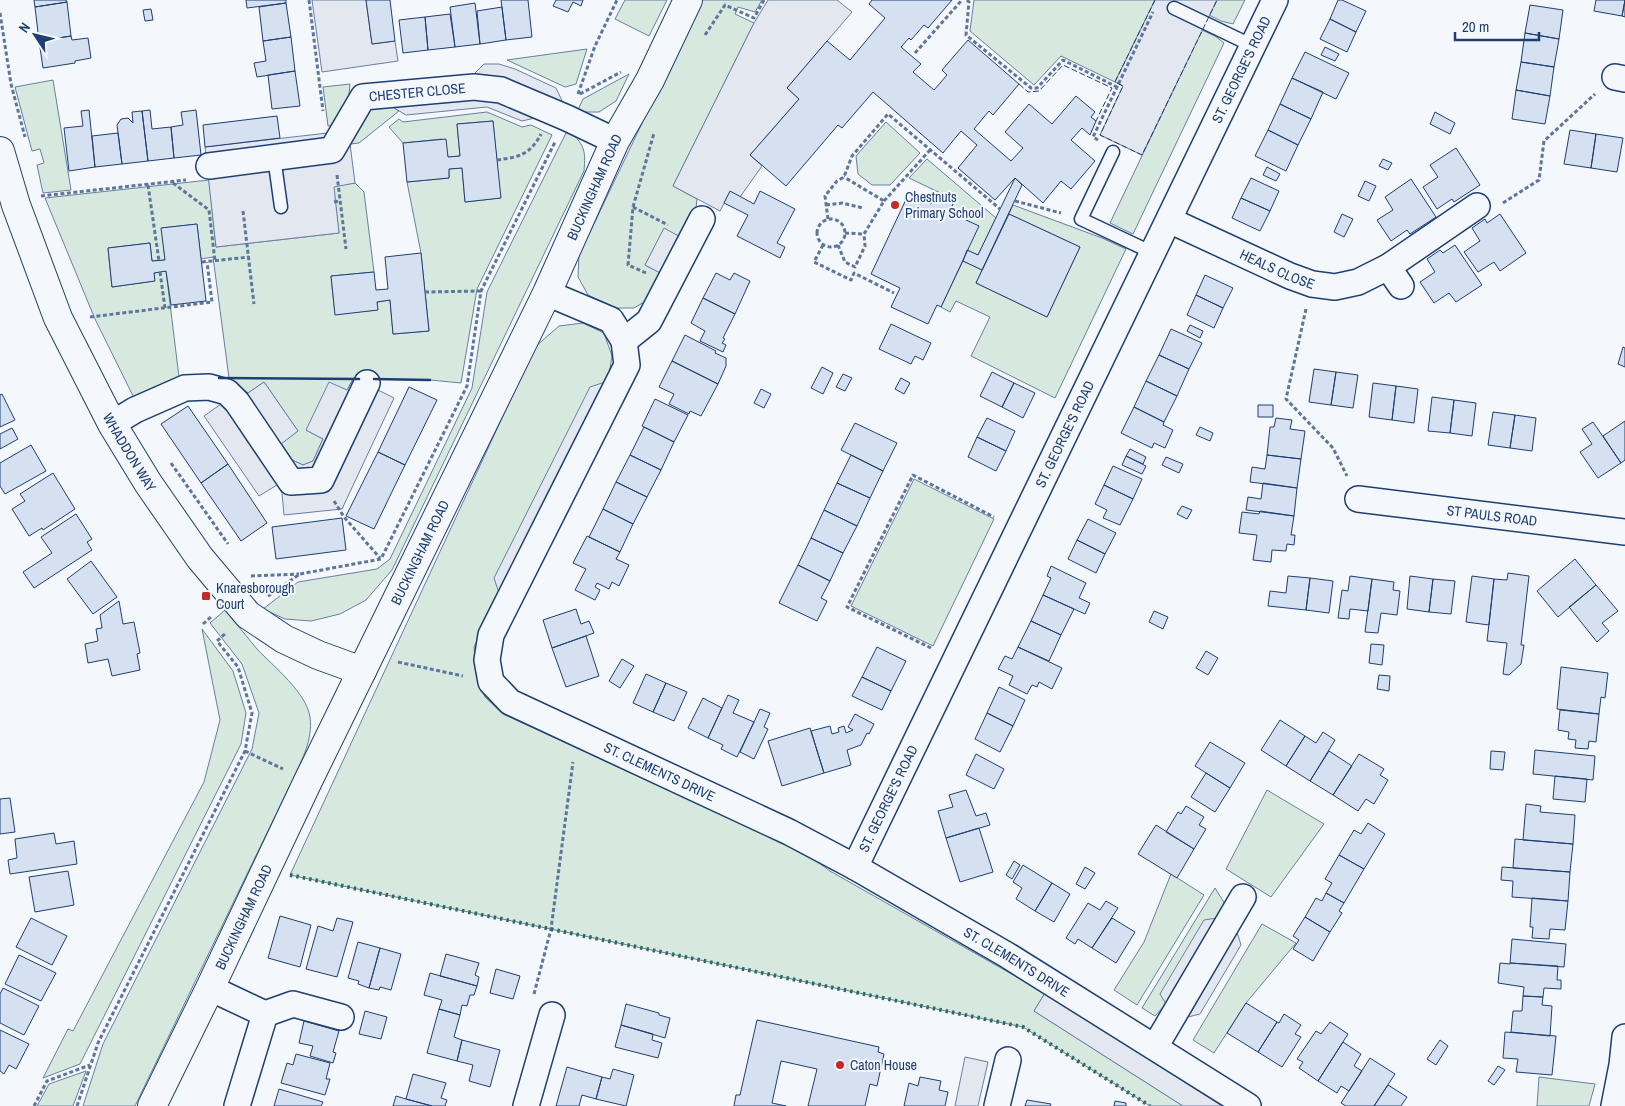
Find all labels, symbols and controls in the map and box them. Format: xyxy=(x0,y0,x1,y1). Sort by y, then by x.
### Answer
north arrow xyxy=(10,10,60,60)
scale bar xyxy=(1455,10,1539,42)
street label: ST. GEORGE'S ROAD xyxy=(1208,13,1275,126)
text: 20 m xyxy=(1462,16,1489,37)
text: N xyxy=(15,19,34,36)
street label: CHESTER CLOSE xyxy=(368,79,467,105)
street label: BUCKINGHAM ROAD xyxy=(563,131,626,243)
place label: Chestnuts Primary School xyxy=(905,188,983,222)
marker: Chestnuts Primary School xyxy=(889,199,901,211)
street label: HEALS CLOSE xyxy=(1237,245,1317,293)
street label: ST. GEORGE'S ROAD xyxy=(1031,378,1098,490)
street label: WHADDON WAY xyxy=(99,410,160,495)
street label: BUCKINGHAM ROAD xyxy=(387,497,453,608)
street label: ST PAULS ROAD xyxy=(1446,501,1538,530)
place label: Knaresborough Court xyxy=(216,579,295,613)
marker: Knaresborough Court xyxy=(200,590,212,602)
street label: ST. CLEMENTS DRIVE xyxy=(601,738,718,805)
street label: ST. GEORGE'S ROAD xyxy=(855,742,922,855)
street label: BUCKINGHAM ROAD xyxy=(211,862,276,973)
street label: ST. CLEMENTS DRIVE xyxy=(961,923,1073,1001)
place label: Caton House xyxy=(850,1056,917,1074)
marker: Caton House xyxy=(834,1059,846,1071)

